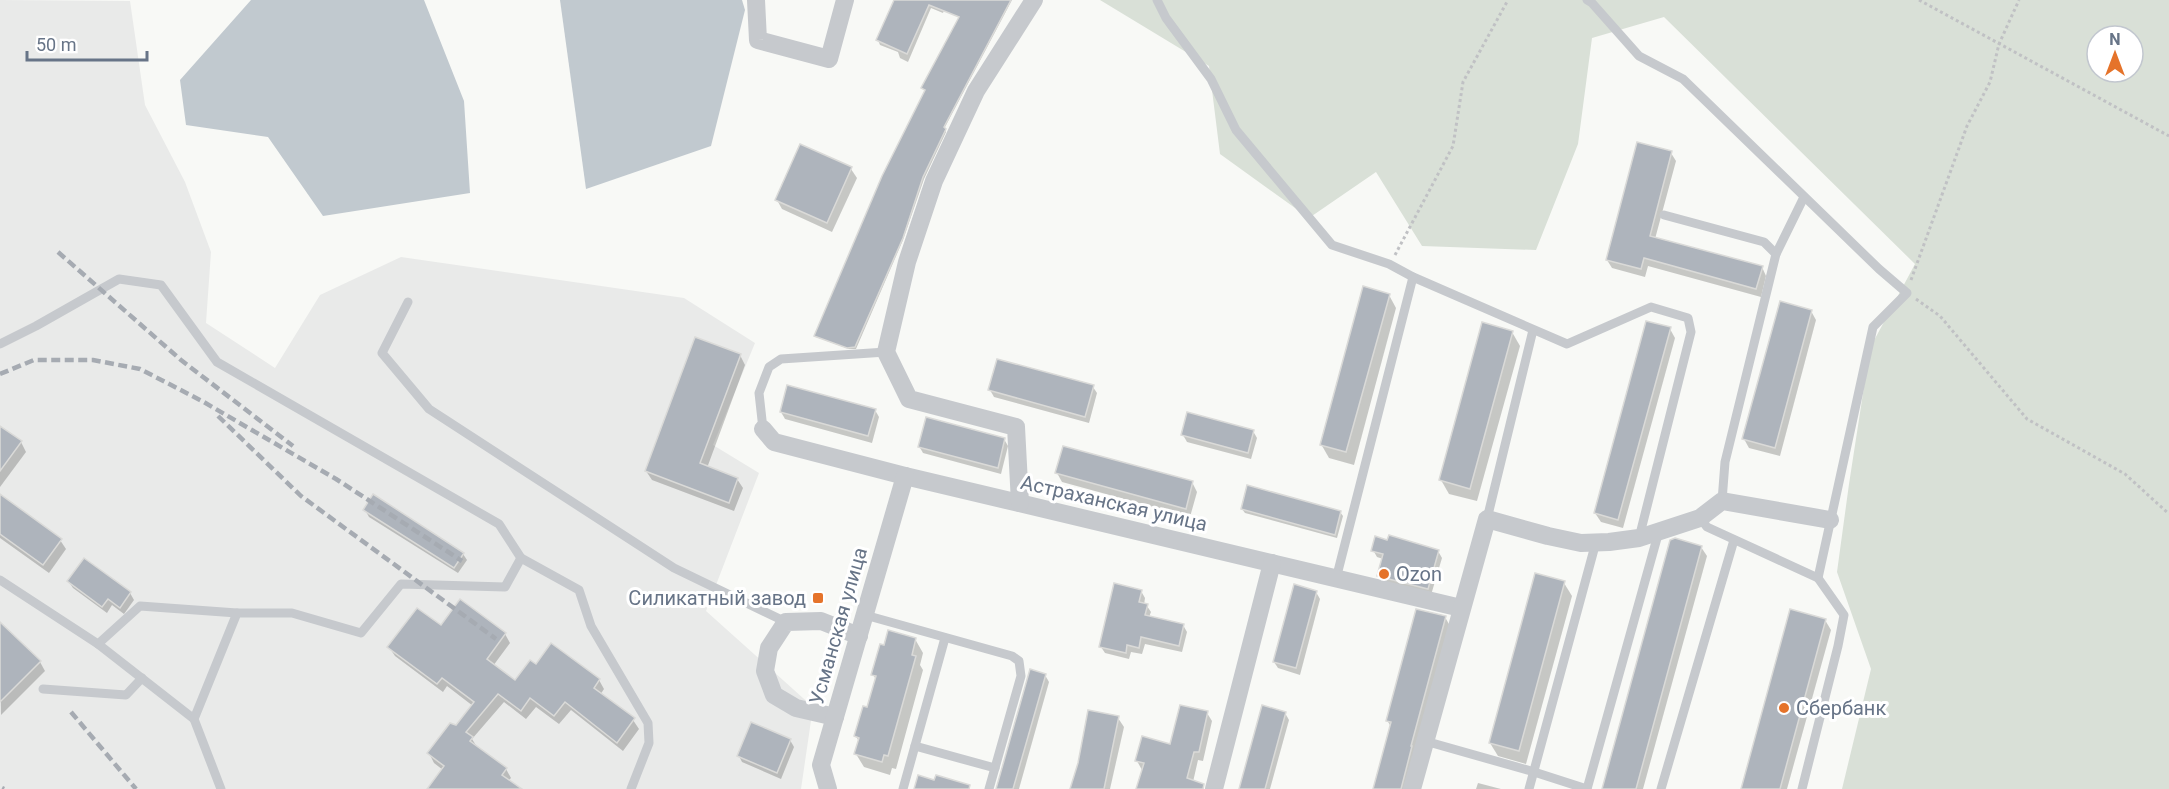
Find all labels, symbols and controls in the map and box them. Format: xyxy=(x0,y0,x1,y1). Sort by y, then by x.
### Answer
scale bar xyxy=(27,24,147,62)
north arrow xyxy=(2085,24,2145,84)
text: N xyxy=(2109,30,2121,49)
text: 50 m xyxy=(36,34,76,55)
street label: Астраханская улица xyxy=(1018,470,1210,536)
street label: Усманская улица xyxy=(804,545,872,707)
place label: Ozon xyxy=(1396,562,1442,586)
marker: Ozon xyxy=(1377,567,1391,581)
place label: Силикатный завод xyxy=(628,586,806,610)
marker: Силикатный завод xyxy=(811,591,825,605)
place label: Сбербанк xyxy=(1796,696,1886,720)
marker: Сбербанк xyxy=(1777,701,1791,715)

